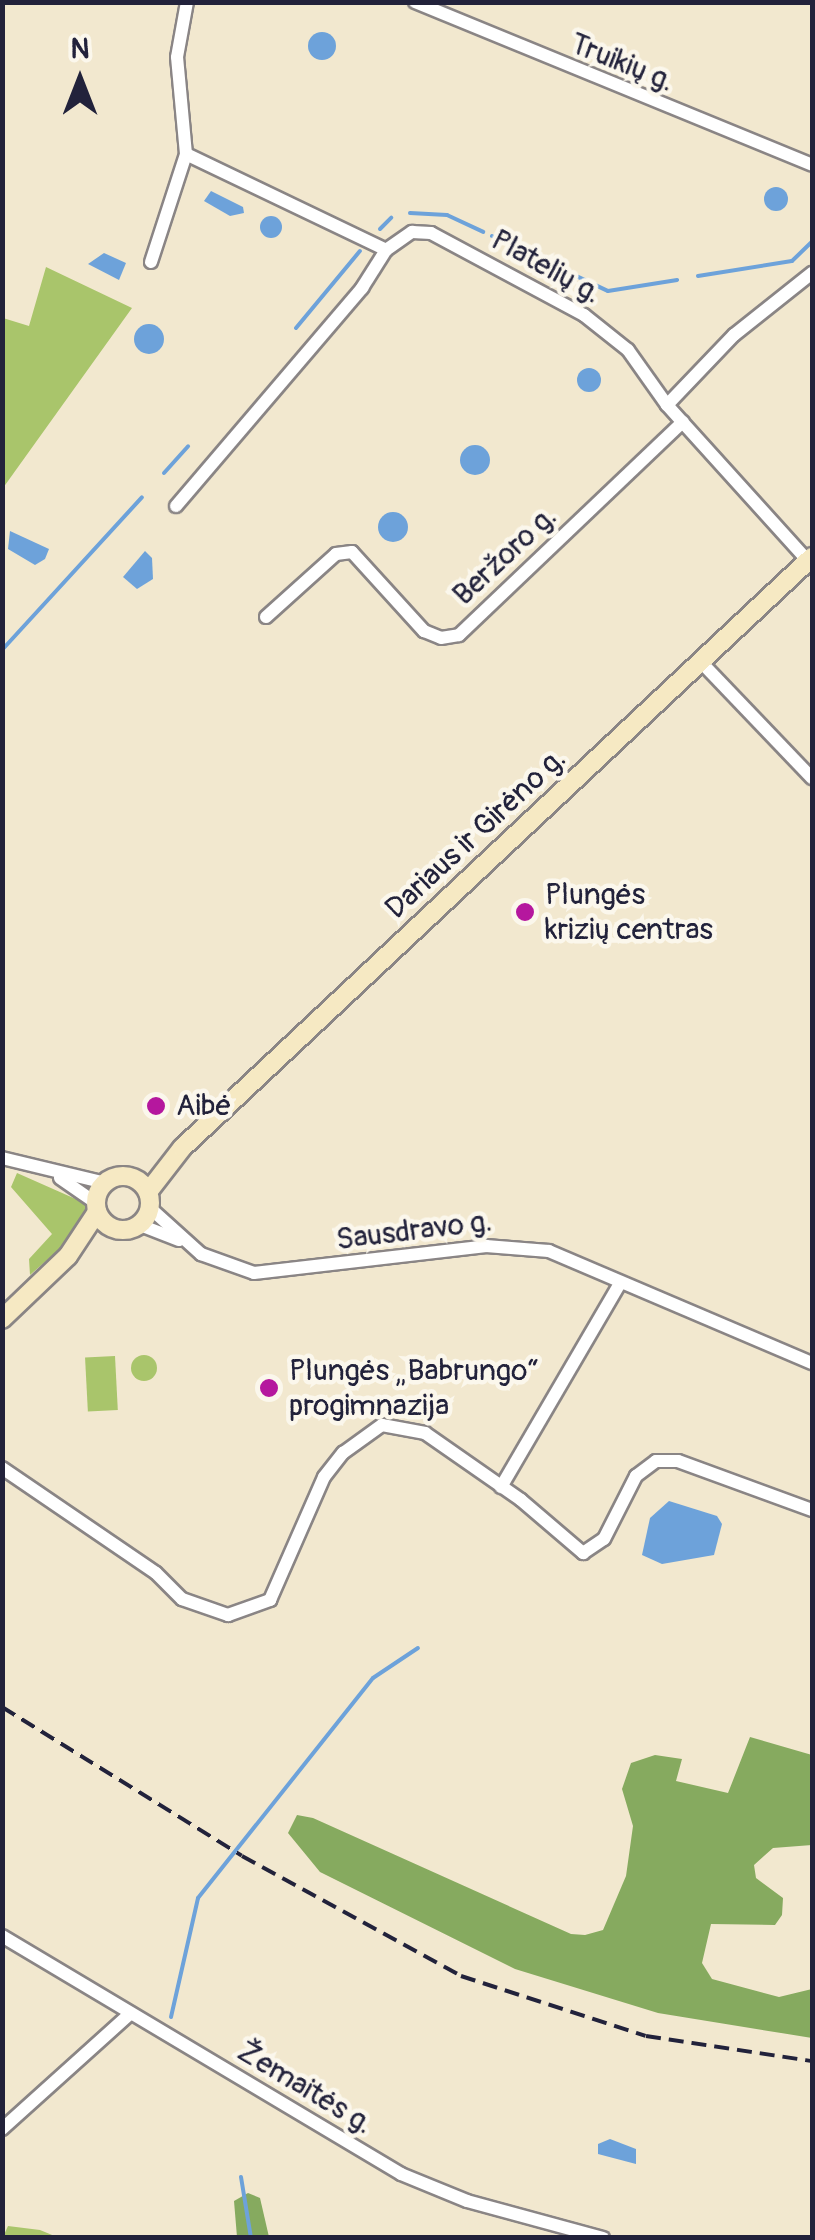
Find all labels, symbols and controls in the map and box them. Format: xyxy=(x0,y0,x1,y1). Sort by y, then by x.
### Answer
street label: Truikių g. xyxy=(565,26,679,100)
north arrow xyxy=(30,30,130,130)
text: N xyxy=(71,32,89,67)
street label: Platelių g. xyxy=(485,222,607,312)
street label: Beržoro g. xyxy=(446,499,564,613)
street label: Dariaus ir Girėno g. xyxy=(378,741,574,927)
place label: Plungės krizių centras xyxy=(545,877,713,948)
marker: Plungės krizių centras xyxy=(514,901,536,923)
place label: Aibė xyxy=(176,1088,232,1124)
marker: Aibė xyxy=(145,1095,167,1117)
street label: Sausdravo g. xyxy=(334,1204,494,1258)
place label: Plungės „Babrungo“ progimnazija xyxy=(289,1353,540,1424)
marker: Plungės „Babrungo“ progimnazija xyxy=(258,1377,280,1399)
street label: Žemaitės g. xyxy=(231,2034,379,2142)

